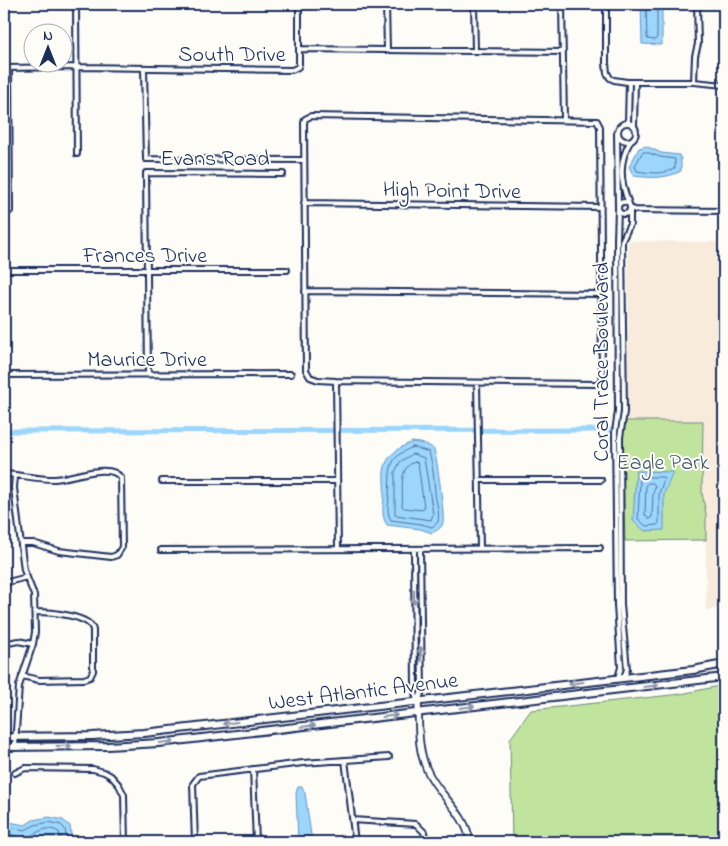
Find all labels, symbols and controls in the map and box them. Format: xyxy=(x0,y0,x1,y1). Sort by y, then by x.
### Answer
north arrow xyxy=(22,22,72,72)
text: N xyxy=(43,26,53,47)
street label: South Drive xyxy=(178,40,286,72)
street label: Evans Road xyxy=(160,144,270,176)
street label: High Point Drive xyxy=(383,175,521,210)
street label: Frances Drive xyxy=(82,241,207,273)
street label: Coral Trace Boulevard xyxy=(587,262,619,462)
street label: Maurice Drive xyxy=(87,345,207,377)
park label: Eagle Park xyxy=(616,448,710,481)
one-way arrow xyxy=(409,589,419,605)
one-way arrow xyxy=(417,646,426,662)
street label: West Atlantic Avenue xyxy=(267,665,460,720)
one-way arrow xyxy=(568,678,584,688)
one-way arrow xyxy=(643,681,659,691)
one-way arrow xyxy=(458,702,474,712)
one-way arrow xyxy=(382,711,398,721)
one-way arrow xyxy=(222,718,238,728)
one-way arrow xyxy=(300,721,316,731)
one-way arrow xyxy=(159,737,175,747)
one-way arrow xyxy=(55,741,71,751)

